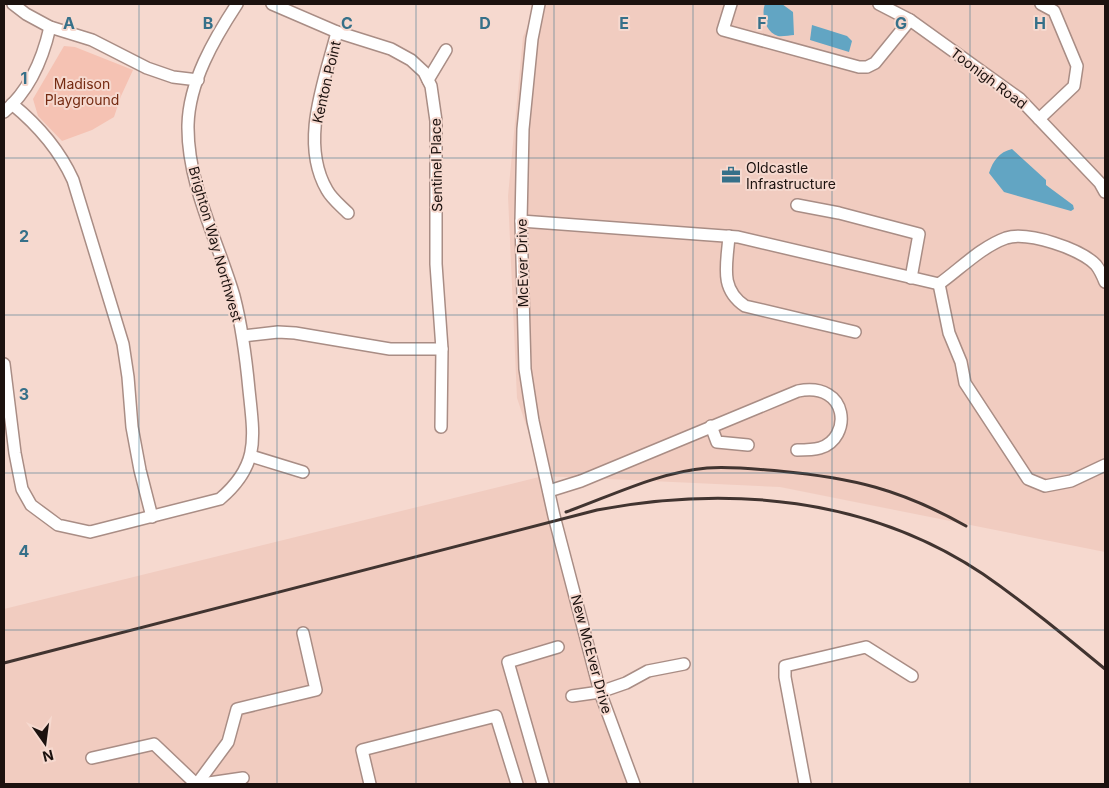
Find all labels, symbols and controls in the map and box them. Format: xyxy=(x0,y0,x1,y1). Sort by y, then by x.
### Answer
text: A xyxy=(63,13,75,33)
text: B xyxy=(203,13,213,33)
text: C xyxy=(341,13,353,33)
text: D xyxy=(479,13,491,33)
text: E xyxy=(619,13,629,33)
text: F xyxy=(757,13,767,33)
text: G xyxy=(895,13,907,33)
text: H xyxy=(1034,13,1046,33)
street label: Kenton Point xyxy=(308,39,344,125)
street label: Toonigh Road xyxy=(948,44,1030,112)
text: 1 xyxy=(21,68,27,88)
park label: Madison Playground xyxy=(45,75,119,108)
street label: Sentinel Place xyxy=(427,118,445,212)
place label: Oldcastle Infrastructure xyxy=(746,159,836,192)
street label: Brighton Way Northwest xyxy=(186,164,246,324)
office icon: Oldcastle Infrastructure xyxy=(720,164,742,186)
street label: McEver Drive xyxy=(513,218,531,308)
text: 2 xyxy=(19,226,29,246)
text: 3 xyxy=(19,384,29,404)
text: 4 xyxy=(19,541,30,561)
street label: New McEver Drive xyxy=(568,593,616,715)
north arrow xyxy=(20,718,70,768)
text: N xyxy=(41,747,55,766)

